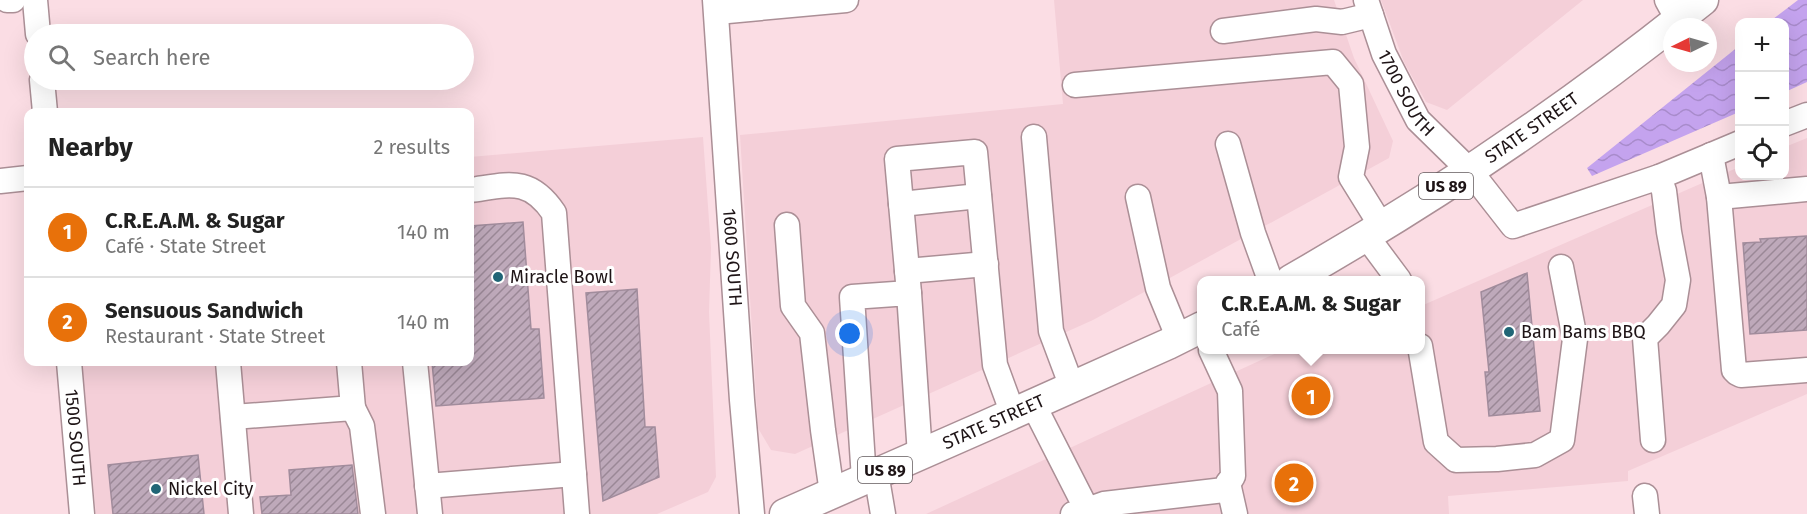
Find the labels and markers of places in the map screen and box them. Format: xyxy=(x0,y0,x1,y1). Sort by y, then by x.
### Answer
place label: Miracle Bowl xyxy=(510,266,613,288)
marker: Miracle Bowl xyxy=(491,270,505,284)
place label: Bam Bams BBQ xyxy=(1521,321,1646,343)
marker: Bam Bams BBQ xyxy=(1502,325,1516,339)
pin: 1 xyxy=(1292,374,1330,418)
pin: 2 xyxy=(1274,460,1314,506)
place label: Nickel City xyxy=(168,478,253,500)
marker: Nickel City xyxy=(149,482,163,496)

